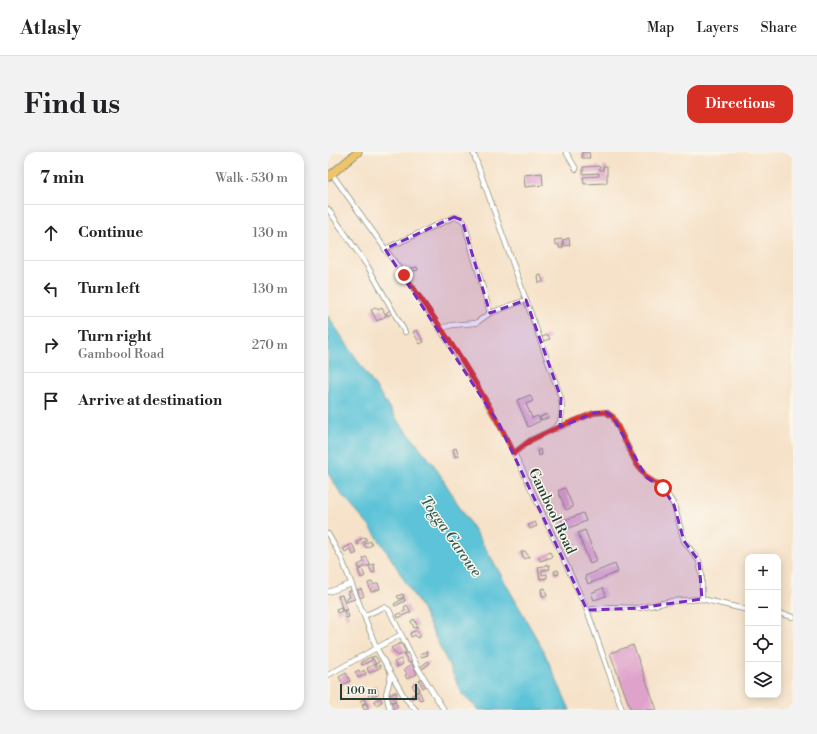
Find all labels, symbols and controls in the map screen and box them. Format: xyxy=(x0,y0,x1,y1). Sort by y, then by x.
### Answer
text: Atlasly xyxy=(20,16,81,40)
text: Map xyxy=(647,19,674,37)
text: Layers xyxy=(696,19,739,37)
text: Share xyxy=(761,19,797,37)
button: Directions xyxy=(687,85,793,123)
text: Find us xyxy=(24,87,120,122)
text: 7 min xyxy=(40,167,84,189)
text: Walk · 530 m xyxy=(215,170,288,186)
icon: ahead xyxy=(40,222,62,244)
text: Continue xyxy=(78,223,143,242)
text: 130 m xyxy=(253,225,288,241)
route end xyxy=(395,266,413,284)
icon: left xyxy=(40,278,62,300)
text: Turn left xyxy=(78,279,140,298)
text: 130 m xyxy=(253,281,288,297)
text: Turn right xyxy=(78,327,152,346)
icon: right xyxy=(40,334,62,356)
text: 270 m xyxy=(252,337,288,353)
text: Gambool Road xyxy=(78,346,164,362)
icon: arrive xyxy=(40,390,62,412)
text: Arrive at destination xyxy=(78,391,222,410)
street label: Gambool Road xyxy=(524,466,580,557)
route start xyxy=(654,479,672,497)
water label: Togga Garowe xyxy=(416,492,486,581)
map controls xyxy=(745,554,781,698)
button: + xyxy=(745,554,781,590)
button: − xyxy=(745,590,781,626)
button: locate xyxy=(745,626,781,662)
button: layers xyxy=(745,662,781,698)
scale bar xyxy=(340,682,417,701)
text: 100 m xyxy=(346,684,377,698)

